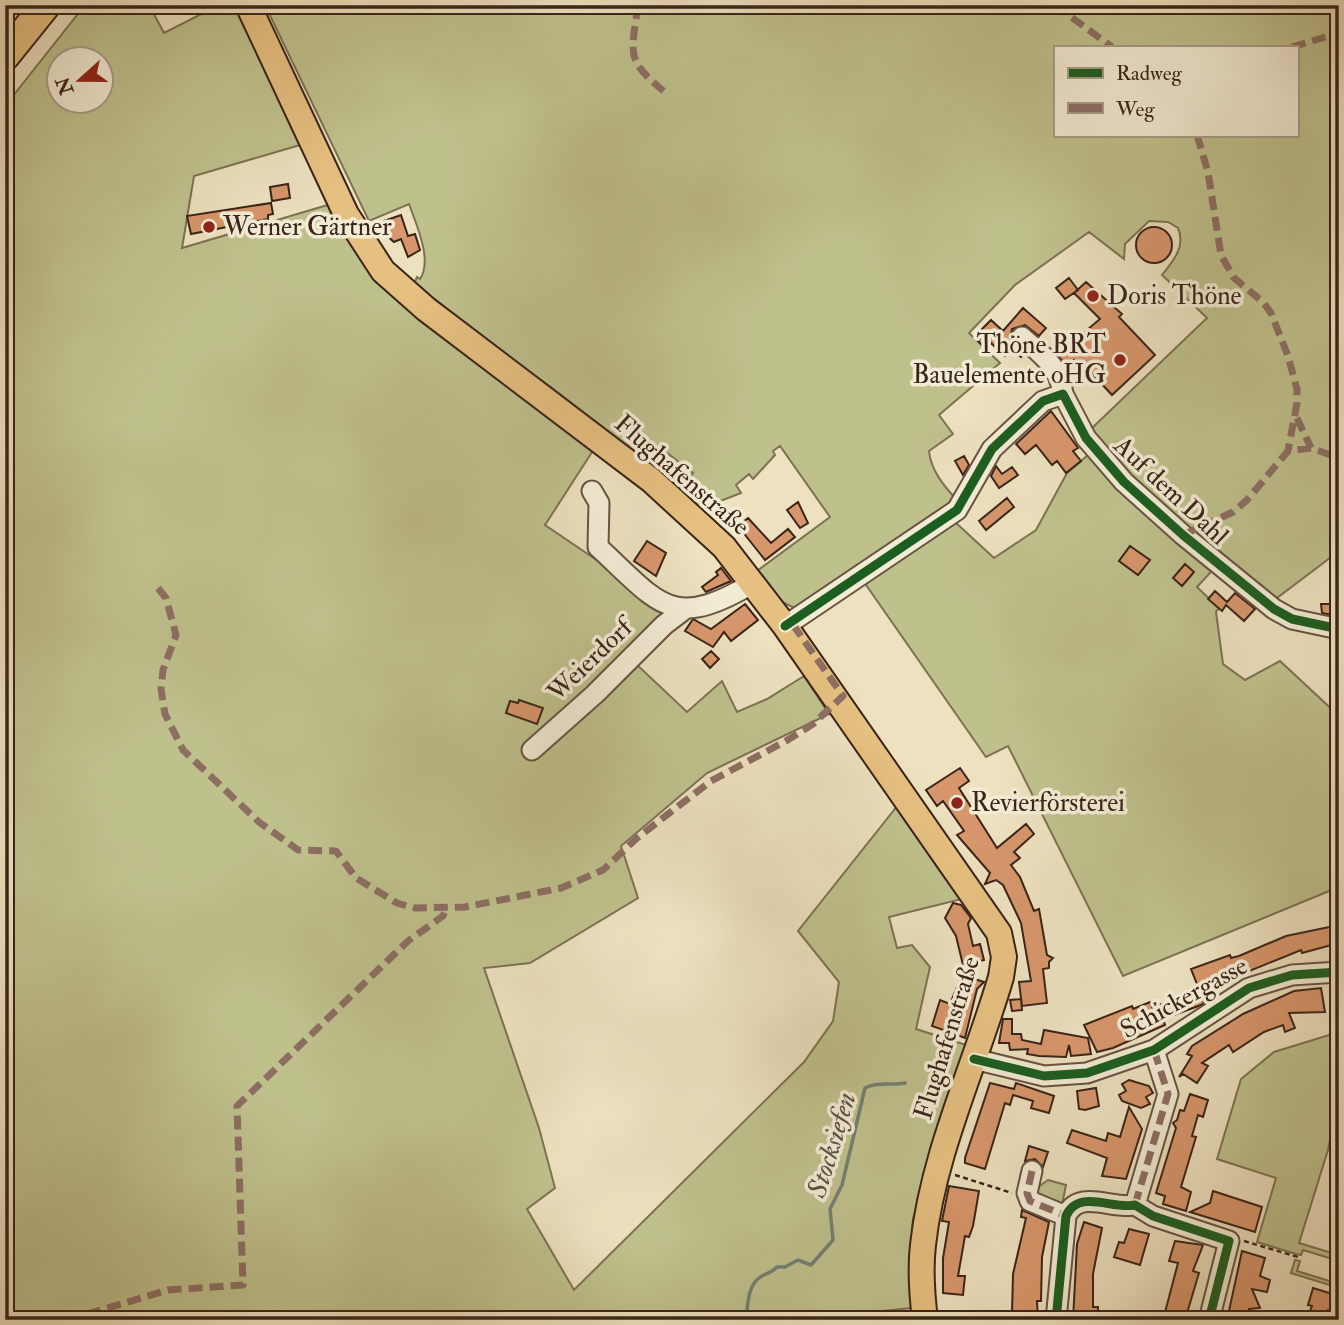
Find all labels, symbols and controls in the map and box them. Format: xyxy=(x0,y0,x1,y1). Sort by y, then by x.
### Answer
north arrow xyxy=(46,46,116,116)
legend xyxy=(1054,46,1298,136)
text: Radweg xyxy=(1116,60,1182,87)
text: N xyxy=(50,73,80,99)
text: Weg xyxy=(1115,96,1155,123)
place label: Werner Gärtner xyxy=(222,211,392,243)
marker: Werner Gärtner xyxy=(201,219,217,235)
place label: Doris Thöne xyxy=(1107,280,1242,312)
marker: Doris Thöne xyxy=(1085,288,1101,304)
place label: Thöne BRT Bauelemente oHG xyxy=(912,329,1106,391)
marker: Thöne BRT Bauelemente oHG xyxy=(1112,352,1128,368)
street label: Flughafenstraße xyxy=(608,408,756,542)
street label: Auf dem Dahl xyxy=(1106,429,1235,552)
street label: Weierdorf xyxy=(540,609,642,709)
place label: Revierförsterei xyxy=(971,787,1125,819)
marker: Revierförsterei xyxy=(949,795,965,811)
street label: Schickergasse xyxy=(1115,950,1253,1046)
street label: Flughafenstraße xyxy=(907,953,987,1123)
water label: Stocksiefen xyxy=(799,1088,865,1203)

